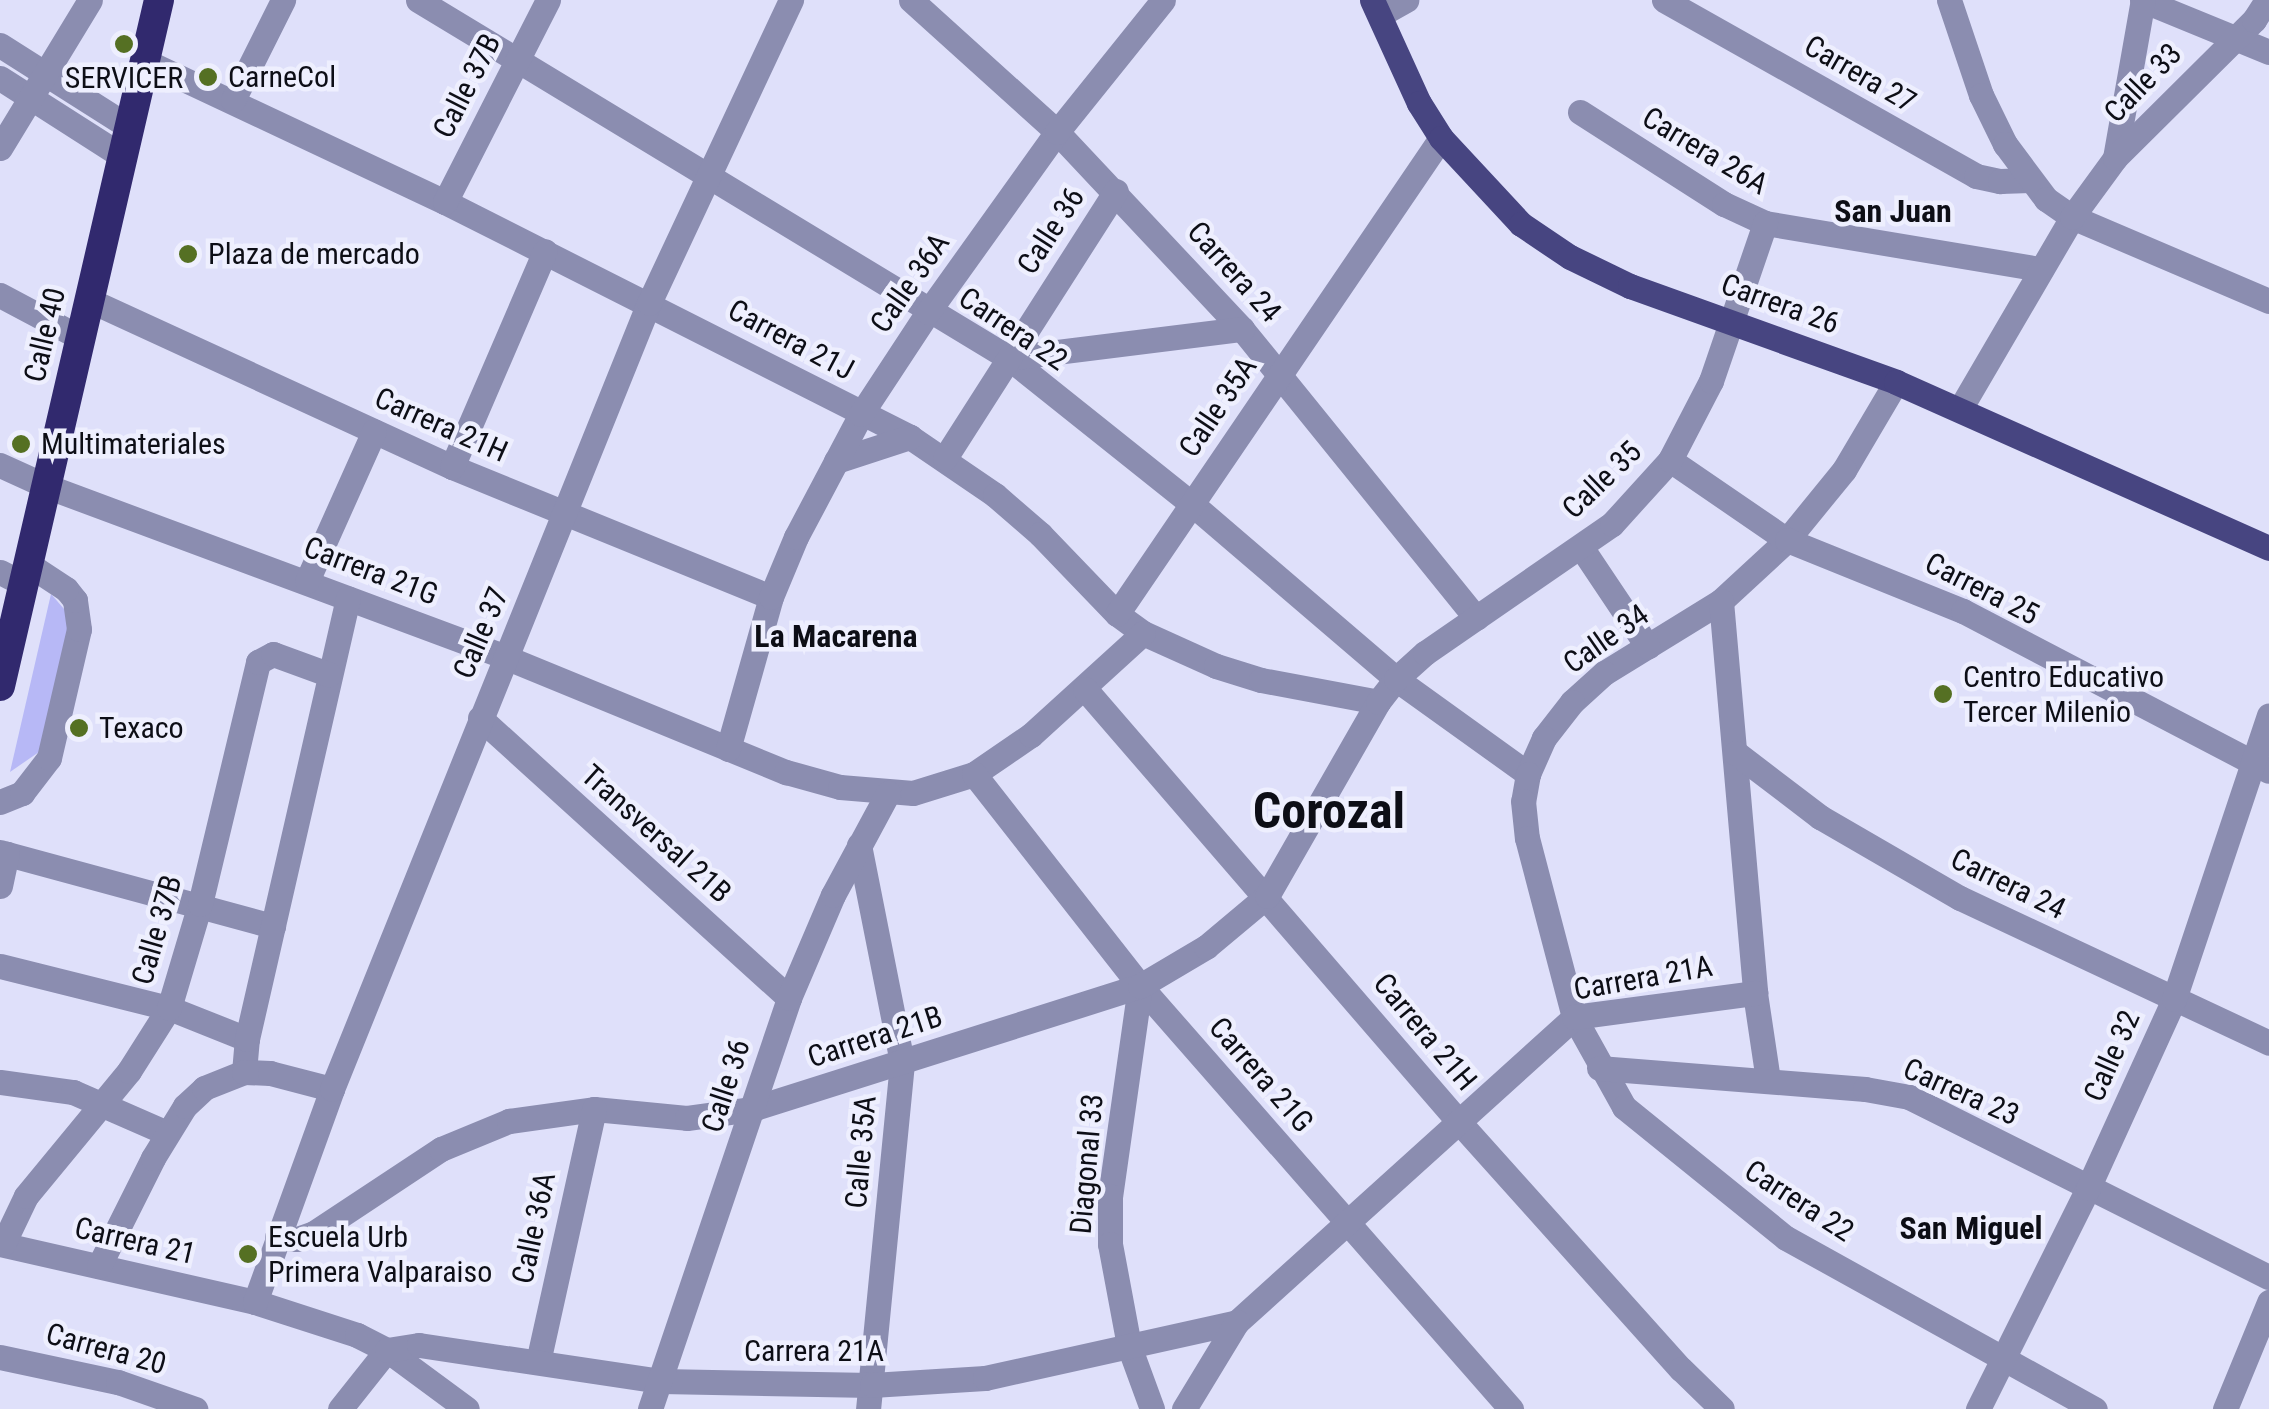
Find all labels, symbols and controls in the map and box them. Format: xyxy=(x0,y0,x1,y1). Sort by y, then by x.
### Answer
street label: Calle 37B xyxy=(426,28,508,144)
street label: Carrera 27 xyxy=(1798,28,1922,120)
marker: SERVICER xyxy=(113,33,135,55)
street label: Calle 33 xyxy=(2097,36,2189,130)
place label: CarneCol xyxy=(228,59,336,95)
place label: SERVICER xyxy=(65,60,183,96)
marker: CarneCol xyxy=(197,66,219,88)
street label: Carrera 26A xyxy=(1636,99,1774,203)
street label: Calle 36 xyxy=(1010,181,1092,281)
district label: San Juan xyxy=(1834,192,1952,230)
street label: Carrera 24 xyxy=(1180,214,1288,330)
street label: Calle 36A xyxy=(863,226,957,340)
place label: Plaza de mercado xyxy=(208,236,420,272)
marker: Plaza de mercado xyxy=(177,243,199,265)
street label: Carrera 26 xyxy=(1716,266,1844,342)
street label: Carrera 22 xyxy=(952,280,1074,378)
street label: Calle 40 xyxy=(17,284,73,386)
street label: Carrera 21J xyxy=(722,292,860,388)
street label: Calle 35A xyxy=(1171,350,1265,464)
street label: Carrera 21H xyxy=(369,380,513,470)
place label: Multimateriales xyxy=(41,426,226,462)
marker: Multimateriales xyxy=(10,433,32,455)
street label: Calle 35 xyxy=(1555,434,1649,526)
street label: Carrera 21G xyxy=(299,529,443,613)
street label: Carrera 25 xyxy=(1919,545,2045,633)
street label: Calle 37 xyxy=(446,582,516,684)
street label: Calle 34 xyxy=(1556,597,1656,681)
district label: La Macarena xyxy=(754,617,918,655)
place label: Centro Educativo Tercer Milenio xyxy=(1963,659,2164,730)
marker: Centro Educativo Tercer Milenio xyxy=(1932,683,1954,705)
place label: Texaco xyxy=(99,710,184,746)
marker: Texaco xyxy=(68,717,90,739)
street label: Transversal 21B xyxy=(574,757,738,911)
district label: Corozal xyxy=(1253,782,1405,842)
street label: Carrera 24 xyxy=(1945,841,2071,927)
street label: Calle 37B xyxy=(124,871,190,989)
street label: Carrera 21A xyxy=(1571,948,1715,1008)
street label: Carrera 21H xyxy=(1366,966,1484,1098)
street label: Carrera 21B xyxy=(803,998,947,1076)
street label: Calle 32 xyxy=(2076,1005,2148,1107)
street label: Carrera 21G xyxy=(1201,1010,1321,1140)
street label: Calle 36 xyxy=(694,1035,758,1137)
street label: Carrera 23 xyxy=(1898,1051,2024,1133)
street label: Diagonal 33 xyxy=(1063,1092,1111,1236)
street label: Calle 35A xyxy=(838,1094,884,1210)
street label: Carrera 22 xyxy=(1738,1152,1860,1250)
street label: Calle 36A xyxy=(505,1169,563,1287)
district label: San Miguel xyxy=(1899,1209,2043,1247)
street label: Carrera 21 xyxy=(71,1210,199,1272)
place label: Escuela Urb Primera Valparaiso xyxy=(268,1219,492,1290)
marker: Escuela Urb Primera Valparaiso xyxy=(237,1243,259,1265)
street label: Carrera 20 xyxy=(42,1316,170,1382)
street label: Carrera 21A xyxy=(744,1333,884,1369)

